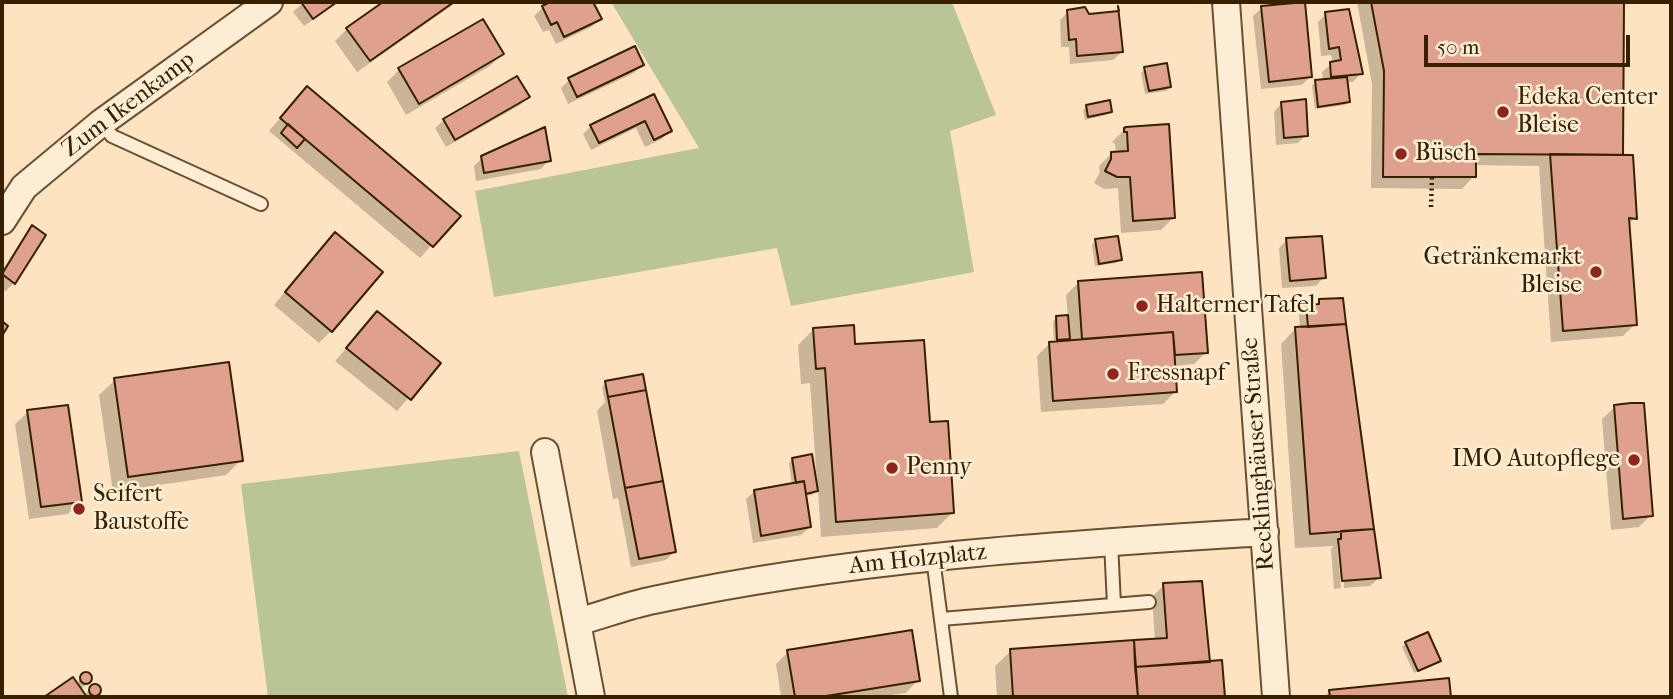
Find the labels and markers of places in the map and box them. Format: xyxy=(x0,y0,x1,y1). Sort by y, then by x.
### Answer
place label: Edeka Center Bleise xyxy=(1517,84,1657,140)
marker: Edeka Center Bleise xyxy=(1495,104,1511,120)
place label: Büsch xyxy=(1415,140,1477,168)
marker: Büsch xyxy=(1393,146,1409,162)
place label: Getränkemarkt Bleise xyxy=(1423,244,1582,300)
marker: Getränkemarkt Bleise xyxy=(1588,264,1604,280)
place label: Halterner Tafel xyxy=(1156,292,1315,320)
marker: Halterner Tafel xyxy=(1134,298,1150,314)
place label: Fressnapf xyxy=(1127,360,1225,388)
marker: Fressnapf xyxy=(1105,366,1121,382)
place label: IMO Autopflege xyxy=(1452,446,1620,474)
marker: IMO Autopflege xyxy=(1626,452,1642,468)
place label: Penny xyxy=(906,454,972,482)
marker: Penny xyxy=(884,460,900,476)
place label: Seifert Baustoffe xyxy=(93,481,189,537)
marker: Seifert Baustoffe xyxy=(71,501,87,517)

